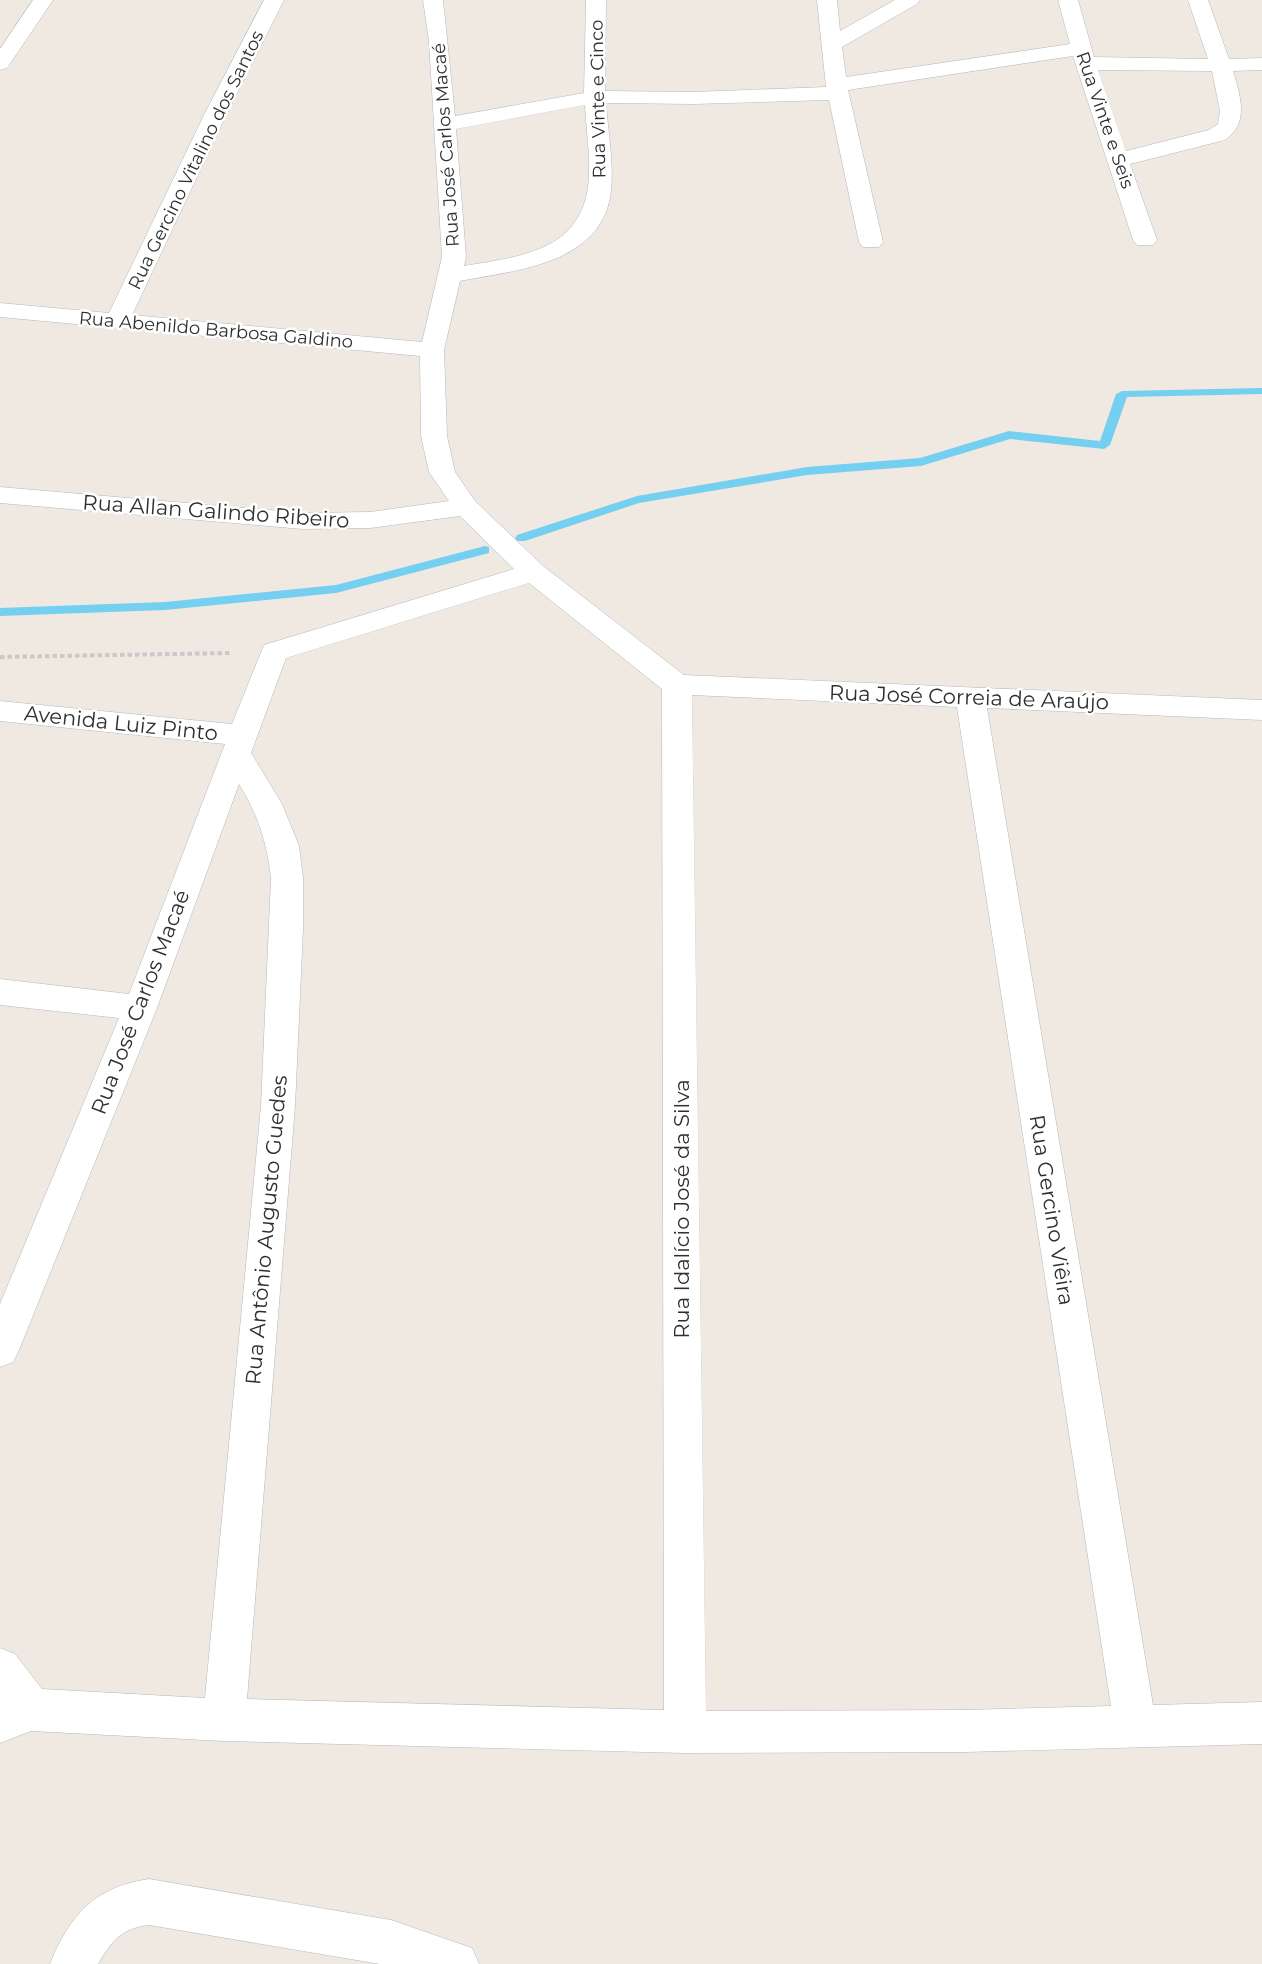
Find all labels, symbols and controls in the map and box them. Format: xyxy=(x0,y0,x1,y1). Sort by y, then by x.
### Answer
street label: Rua Vinte e Cinco xyxy=(586,19,610,179)
street label: Rua Gercino Vitalino dos Santos xyxy=(124,27,269,293)
street label: Rua José Carlos Macaé xyxy=(428,42,464,248)
street label: Rua Vinte e Seis xyxy=(1071,49,1139,192)
street label: Rua Abenildo Barbosa Galdino xyxy=(78,307,354,353)
street label: Rua Allan Galindo Ribeiro xyxy=(82,489,350,533)
street label: Rua José Correia de Araújo xyxy=(829,680,1109,714)
street label: Avenida Luiz Pinto xyxy=(23,700,219,746)
street label: Rua José Carlos Macaé xyxy=(86,886,194,1118)
street label: Rua Antônio Augusto Guedes xyxy=(240,1074,292,1386)
street label: Rua Idalício José da Silva xyxy=(669,1079,694,1339)
street label: Rua Gercino Viêira xyxy=(1025,1113,1079,1307)

